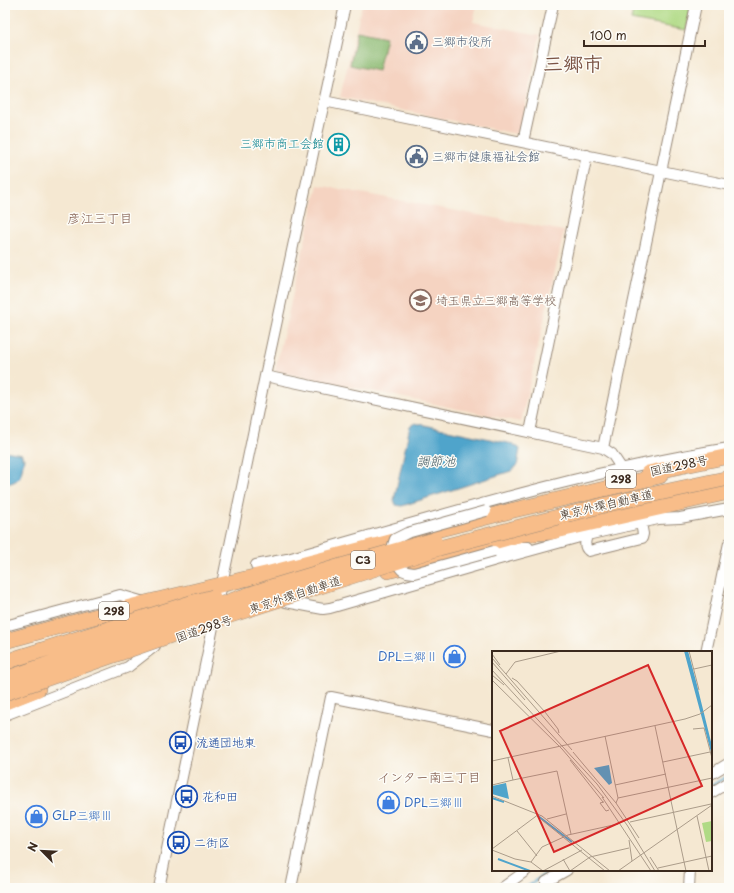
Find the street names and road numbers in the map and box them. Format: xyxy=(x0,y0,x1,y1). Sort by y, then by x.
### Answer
street label: 国道298号 xyxy=(648,450,710,480)
road number: 298 xyxy=(606,470,636,488)
street label: 東京外環自動車道 xyxy=(557,484,655,524)
road number: C3 xyxy=(351,551,375,569)
street label: 東京外環自動車道 xyxy=(246,571,343,617)
road number: 298 xyxy=(99,602,129,620)
street label: 国道298号 xyxy=(173,610,235,646)

